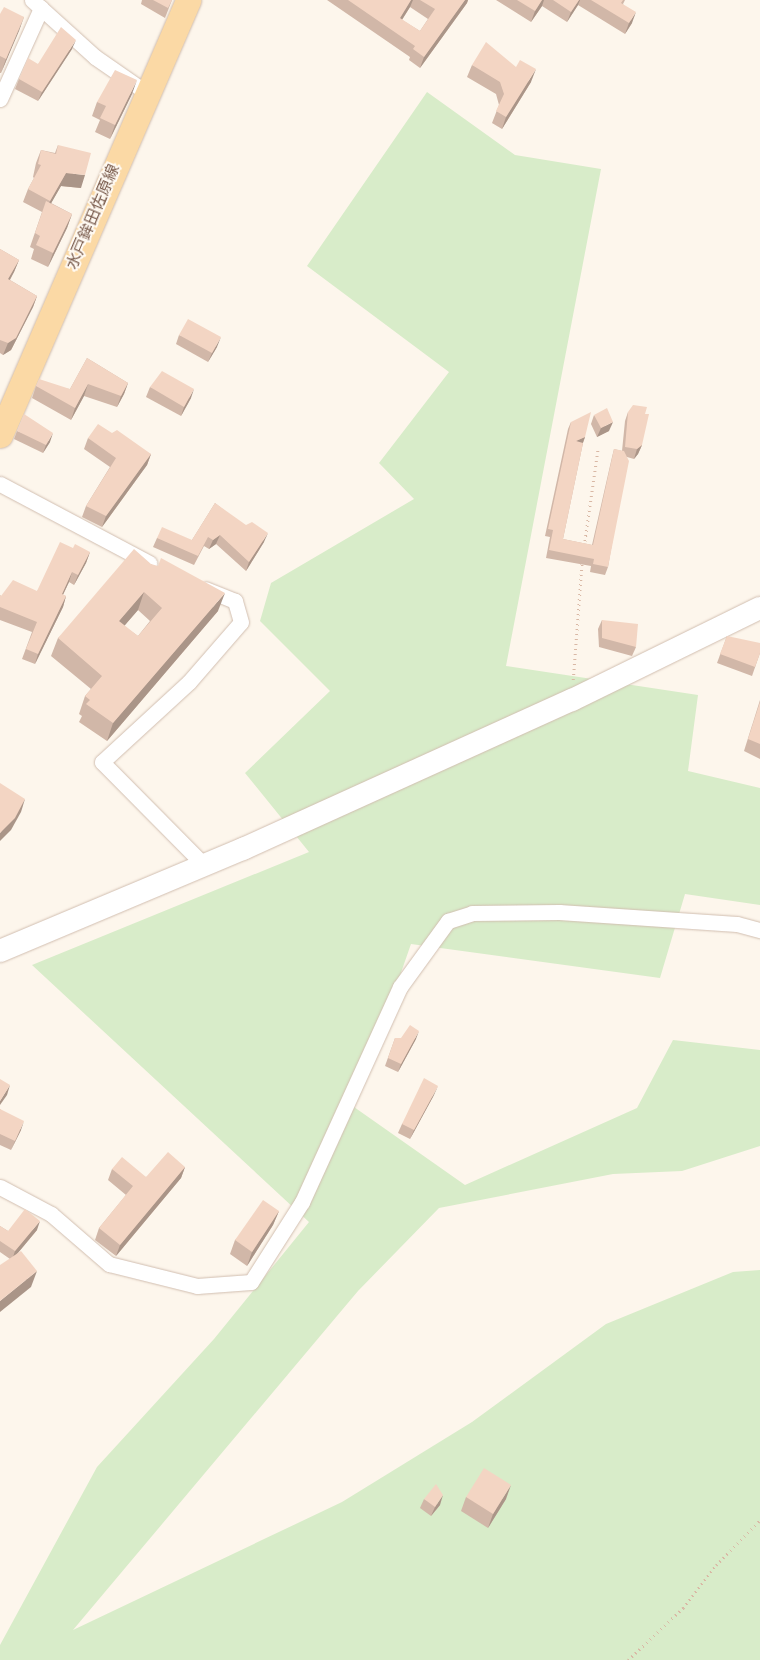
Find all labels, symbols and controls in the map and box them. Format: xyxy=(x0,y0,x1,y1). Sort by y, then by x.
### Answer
street label: 水戸鉾田佐原線 xyxy=(62,162,124,272)

